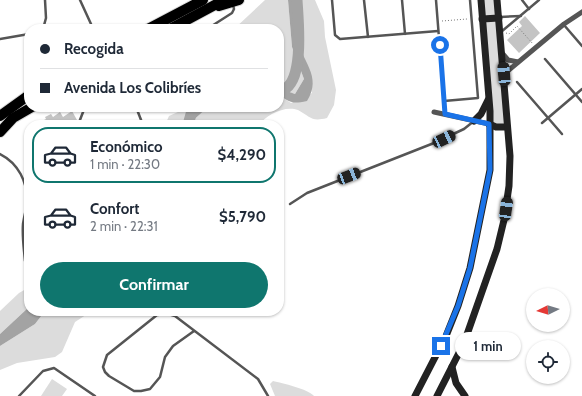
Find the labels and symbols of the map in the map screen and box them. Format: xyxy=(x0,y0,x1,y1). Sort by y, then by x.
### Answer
route start xyxy=(431,36,449,54)
car xyxy=(497,62,511,86)
car xyxy=(431,128,457,150)
car xyxy=(336,166,362,186)
car xyxy=(498,196,514,222)
north arrow xyxy=(526,288,570,332)
callout: 1 min xyxy=(455,332,521,360)
route end xyxy=(432,337,450,355)

